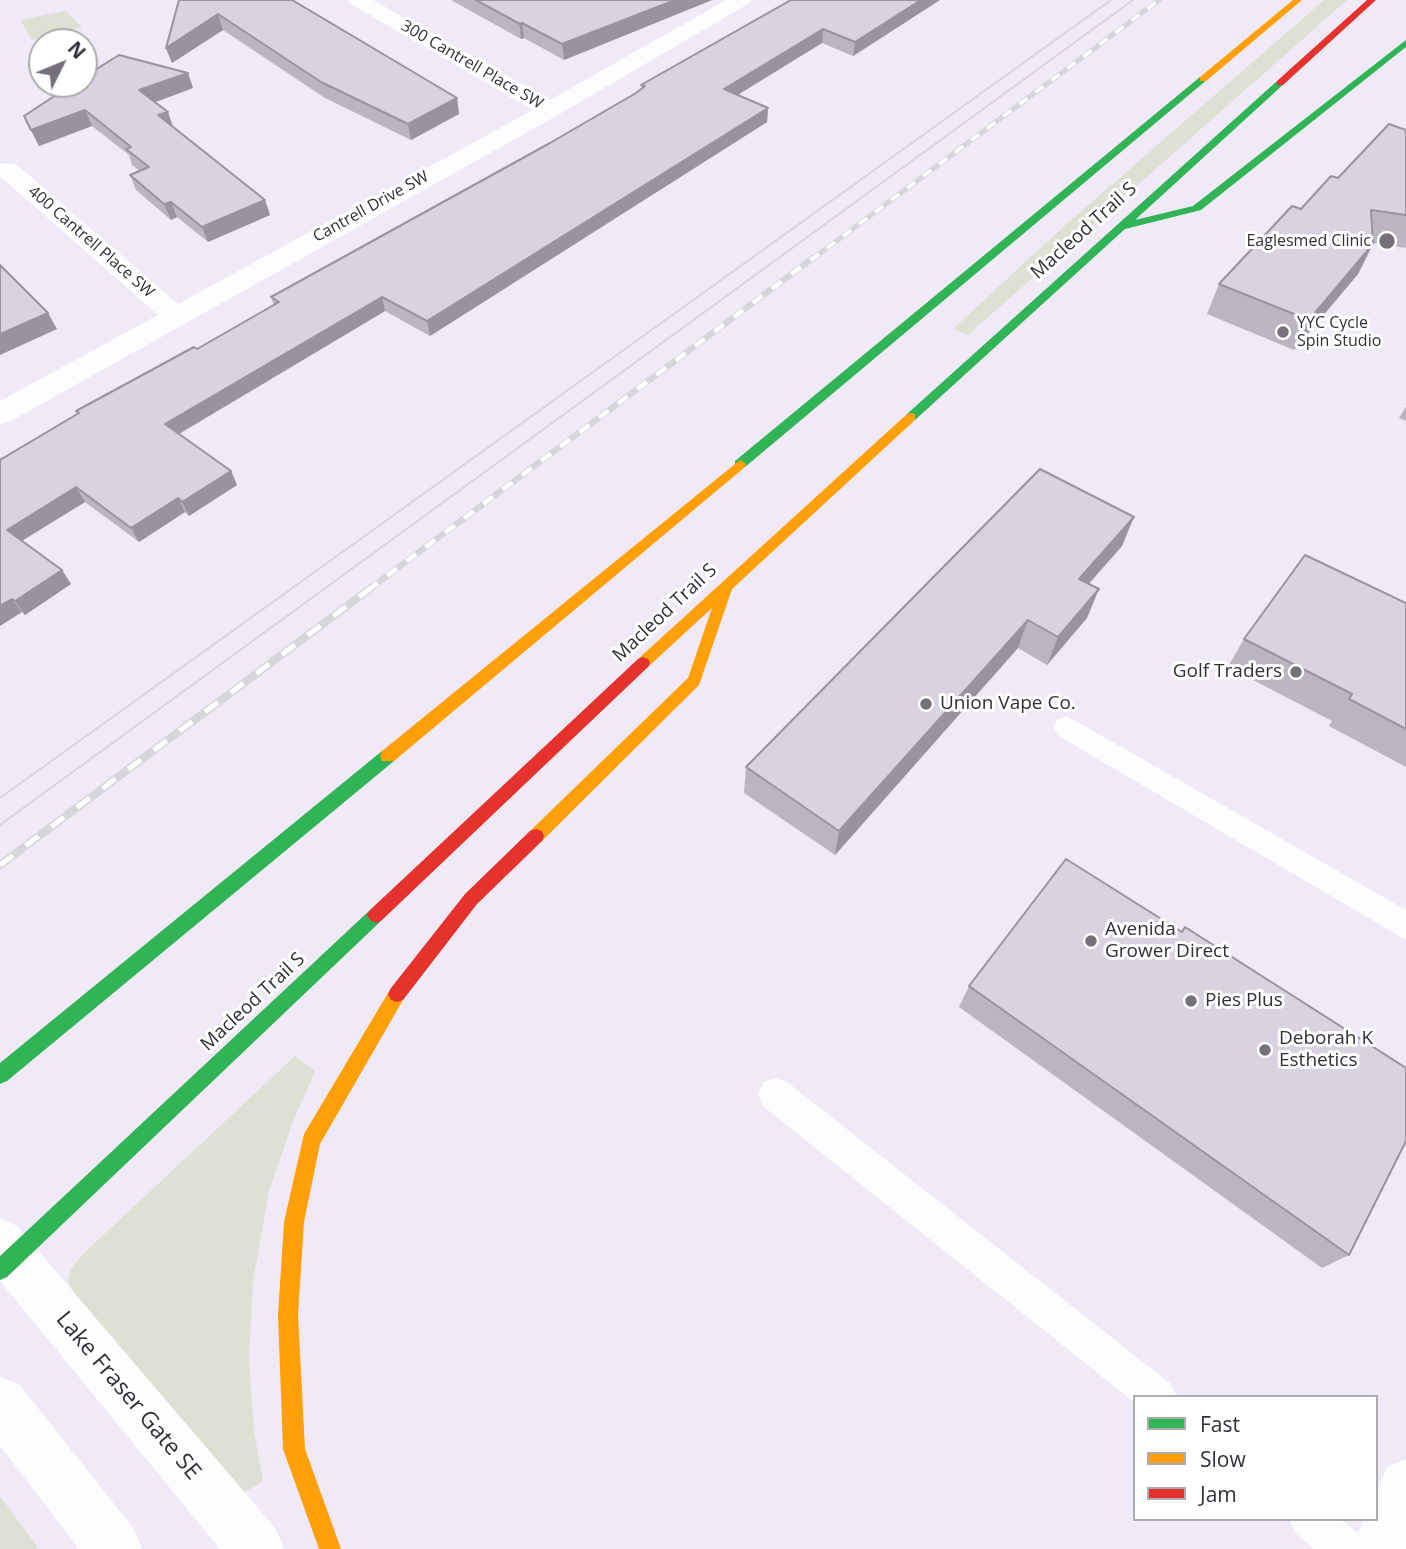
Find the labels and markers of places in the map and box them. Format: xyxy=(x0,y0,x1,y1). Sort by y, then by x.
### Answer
place label: Eaglesmed Clinic xyxy=(1246,231,1371,251)
marker: Eaglesmed Clinic xyxy=(1377,231,1397,251)
place label: YYC Cycle Spin Studio xyxy=(1297,313,1381,351)
marker: YYC Cycle Spin Studio xyxy=(1275,324,1291,340)
place label: Golf Traders xyxy=(1173,661,1282,683)
marker: Golf Traders xyxy=(1288,664,1304,680)
place label: Union Vape Co. xyxy=(940,693,1076,715)
marker: Union Vape Co. xyxy=(918,696,934,712)
place label: Avenida Grower Direct xyxy=(1105,919,1229,963)
marker: Avenida Grower Direct xyxy=(1083,933,1099,949)
place label: Pies Plus xyxy=(1205,990,1283,1012)
marker: Pies Plus xyxy=(1183,993,1199,1009)
place label: Deborah K Esthetics xyxy=(1279,1028,1373,1072)
marker: Deborah K Esthetics xyxy=(1257,1042,1273,1058)

